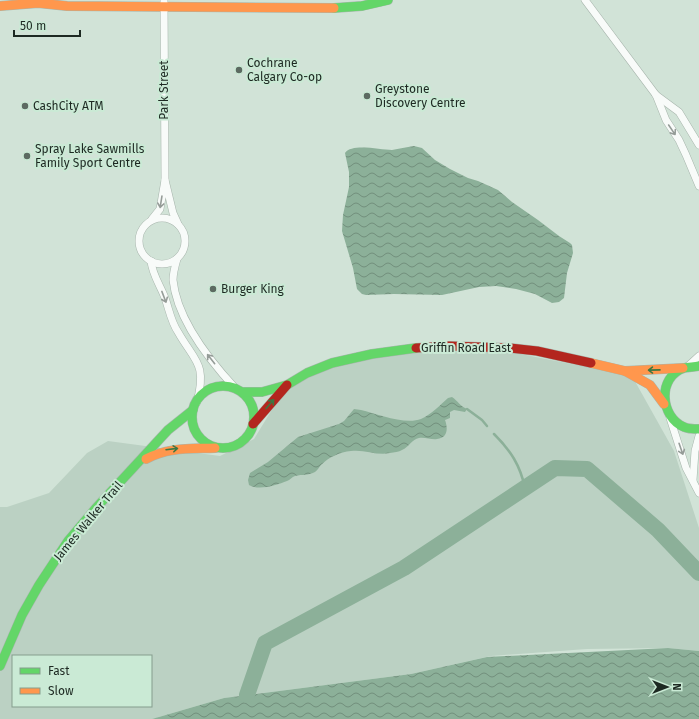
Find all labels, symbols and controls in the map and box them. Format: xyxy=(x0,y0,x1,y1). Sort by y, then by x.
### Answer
scale bar xyxy=(14,12,80,38)
text: 50 m xyxy=(20,19,46,33)
place label: Cochrane Calgary Co-op xyxy=(247,56,322,84)
street label: Park Street xyxy=(157,60,171,120)
marker: Cochrane Calgary Co-op xyxy=(234,65,244,75)
place label: Greystone Discovery Centre xyxy=(375,82,465,110)
marker: Greystone Discovery Centre xyxy=(362,91,372,101)
place label: CashCity ATM xyxy=(33,99,104,113)
marker: CashCity ATM xyxy=(20,101,30,111)
one-way arrow xyxy=(668,125,677,136)
place label: Spray Lake Sawmills Family Sport Centre xyxy=(35,142,145,170)
marker: Spray Lake Sawmills Family Sport Centre xyxy=(22,151,32,161)
one-way arrow xyxy=(157,195,165,208)
place label: Burger King xyxy=(221,282,285,296)
marker: Burger King xyxy=(208,284,218,294)
one-way arrow xyxy=(161,291,169,303)
street label: Griffin Road East xyxy=(421,341,512,355)
one-way arrow xyxy=(207,353,216,364)
one-way arrow xyxy=(648,366,661,374)
one-way arrow xyxy=(266,399,275,410)
one-way arrow xyxy=(677,443,685,455)
one-way arrow xyxy=(165,445,178,453)
street label: James Walker Trail xyxy=(51,478,126,563)
legend xyxy=(12,655,152,707)
text: Fast xyxy=(48,664,70,678)
north arrow xyxy=(647,667,687,707)
text: N xyxy=(670,683,683,691)
text: Slow xyxy=(48,684,74,698)

